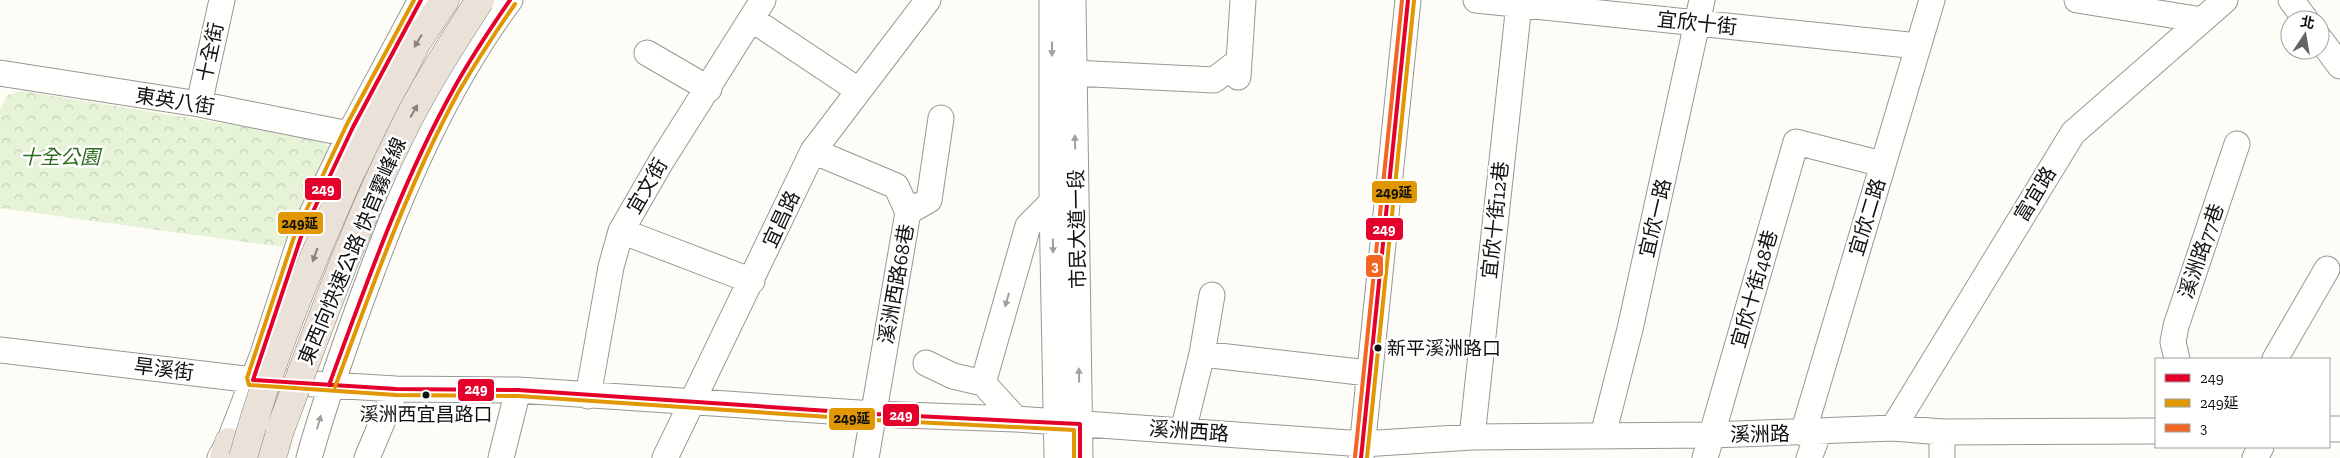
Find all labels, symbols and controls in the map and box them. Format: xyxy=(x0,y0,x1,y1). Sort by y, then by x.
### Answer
street label: 宜欣十街 xyxy=(1656,7,1738,39)
north arrow xyxy=(2280,10,2330,60)
text: 北 xyxy=(2299,13,2316,33)
street label: 十全街 xyxy=(192,20,228,84)
one-way arrow xyxy=(414,35,423,48)
one-way arrow xyxy=(1048,41,1056,57)
street label: 東英八街 xyxy=(134,83,216,119)
one-way arrow xyxy=(409,104,418,117)
street label: 東西向快速公路 快官霧峰線 xyxy=(293,134,411,368)
one-way arrow xyxy=(1071,134,1079,150)
park label: 十全公園 xyxy=(20,145,103,169)
street label: 宜文街 xyxy=(622,154,672,218)
street label: 宜欣十街12巷 xyxy=(1477,160,1513,280)
street label: 富宜路 xyxy=(2009,162,2061,226)
street label: 市民大道一段 xyxy=(1064,169,1090,289)
street label: 宜欣二路 xyxy=(1844,175,1890,259)
street label: 宜欣一路 xyxy=(1634,176,1676,260)
line badge: 249 xyxy=(304,177,342,201)
line badge: 249延 xyxy=(1371,180,1418,204)
text: 249 xyxy=(312,181,335,198)
text: 249延 xyxy=(1376,184,1413,201)
street label: 宜昌路 xyxy=(757,187,805,251)
street label: 溪洲路77巷 xyxy=(2174,200,2228,302)
line badge: 249延 xyxy=(277,211,324,235)
text: 249延 xyxy=(282,215,319,232)
line badge: 249 xyxy=(1365,217,1404,241)
text: 249 xyxy=(1373,221,1396,238)
street label: 溪洲西路68巷 xyxy=(874,222,918,346)
street label: 宜欣十街48巷 xyxy=(1726,227,1782,351)
one-way arrow xyxy=(1049,238,1057,254)
one-way arrow xyxy=(311,248,319,263)
line badge: 3 xyxy=(1365,254,1384,278)
text: 3 xyxy=(1371,258,1379,275)
one-way arrow xyxy=(1003,293,1011,308)
place label: 新平溪洲路口 xyxy=(1387,337,1501,360)
marker: 新平溪洲路口 xyxy=(1373,343,1383,353)
street label: 旱溪街 xyxy=(133,353,195,385)
legend xyxy=(2155,358,2330,448)
one-way arrow xyxy=(1075,367,1083,383)
text: 249 xyxy=(2200,369,2224,387)
line badge: 249 xyxy=(457,378,495,402)
text: 249 xyxy=(465,381,488,398)
marker: 溪洲西宜昌路口 xyxy=(421,390,431,400)
text: 249延 xyxy=(2200,394,2239,412)
place label: 溪洲西宜昌路口 xyxy=(359,403,493,426)
line badge: 249 xyxy=(882,403,920,427)
line badge: 249延 xyxy=(828,407,876,431)
text: 249 xyxy=(890,407,913,424)
text: 249延 xyxy=(834,410,871,427)
one-way arrow xyxy=(315,414,323,429)
street label: 溪洲西路 xyxy=(1148,416,1230,446)
text: 3 xyxy=(2200,419,2207,437)
street label: 溪洲路 xyxy=(1730,421,1790,447)

